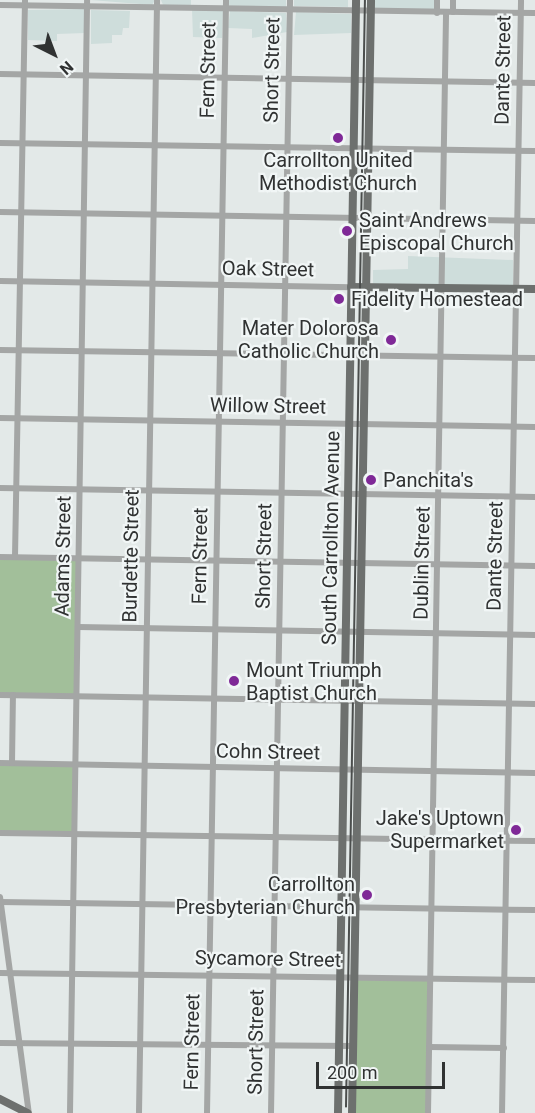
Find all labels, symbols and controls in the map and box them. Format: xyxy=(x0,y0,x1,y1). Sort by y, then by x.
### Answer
street label: Dante Street xyxy=(490,15,516,125)
street label: Short Street xyxy=(259,17,285,123)
street label: Fern Street xyxy=(195,21,221,119)
north arrow xyxy=(24,24,84,84)
text: N xyxy=(56,57,77,79)
marker: Carrollton United Methodist Church xyxy=(331,131,345,145)
place label: Carrollton United Methodist Church xyxy=(259,148,417,195)
place label: Saint Andrews Episcopal Church xyxy=(359,208,514,255)
marker: Saint Andrews Episcopal Church xyxy=(340,224,354,238)
street label: Oak Street xyxy=(222,256,314,282)
place label: Fidelity Homestead xyxy=(351,287,523,311)
marker: Fidelity Homestead xyxy=(332,292,346,306)
place label: Mater Dolorosa Catholic Church xyxy=(238,316,379,363)
marker: Mater Dolorosa Catholic Church xyxy=(384,333,398,347)
street label: Willow Street xyxy=(210,393,326,419)
street label: South Carrollton Avenue xyxy=(317,431,345,645)
place label: Panchita's xyxy=(383,468,474,492)
marker: Panchita's xyxy=(364,473,378,487)
street label: Burdette Street xyxy=(118,489,144,623)
street label: Adams Street xyxy=(50,495,76,617)
street label: Dante Street xyxy=(482,501,508,611)
street label: Short Street xyxy=(251,503,277,609)
street label: Dublin Street xyxy=(409,506,435,620)
street label: Fern Street xyxy=(187,507,213,605)
place label: Mount Triumph Baptist Church xyxy=(246,658,382,705)
marker: Mount Triumph Baptist Church xyxy=(227,674,241,688)
street label: Cohn Street xyxy=(216,739,320,765)
place label: Jake's Uptown Supermarket xyxy=(376,807,504,854)
marker: Jake's Uptown Supermarket xyxy=(509,823,523,837)
place label: Carrollton Presbyterian Church xyxy=(175,872,355,919)
marker: Carrollton Presbyterian Church xyxy=(360,888,374,902)
street label: Sycamore Street xyxy=(195,946,341,972)
street label: Short Street xyxy=(243,989,269,1095)
street label: Fern Street xyxy=(179,993,205,1091)
scale bar xyxy=(319,1050,448,1088)
text: 200 m xyxy=(327,1062,378,1083)

